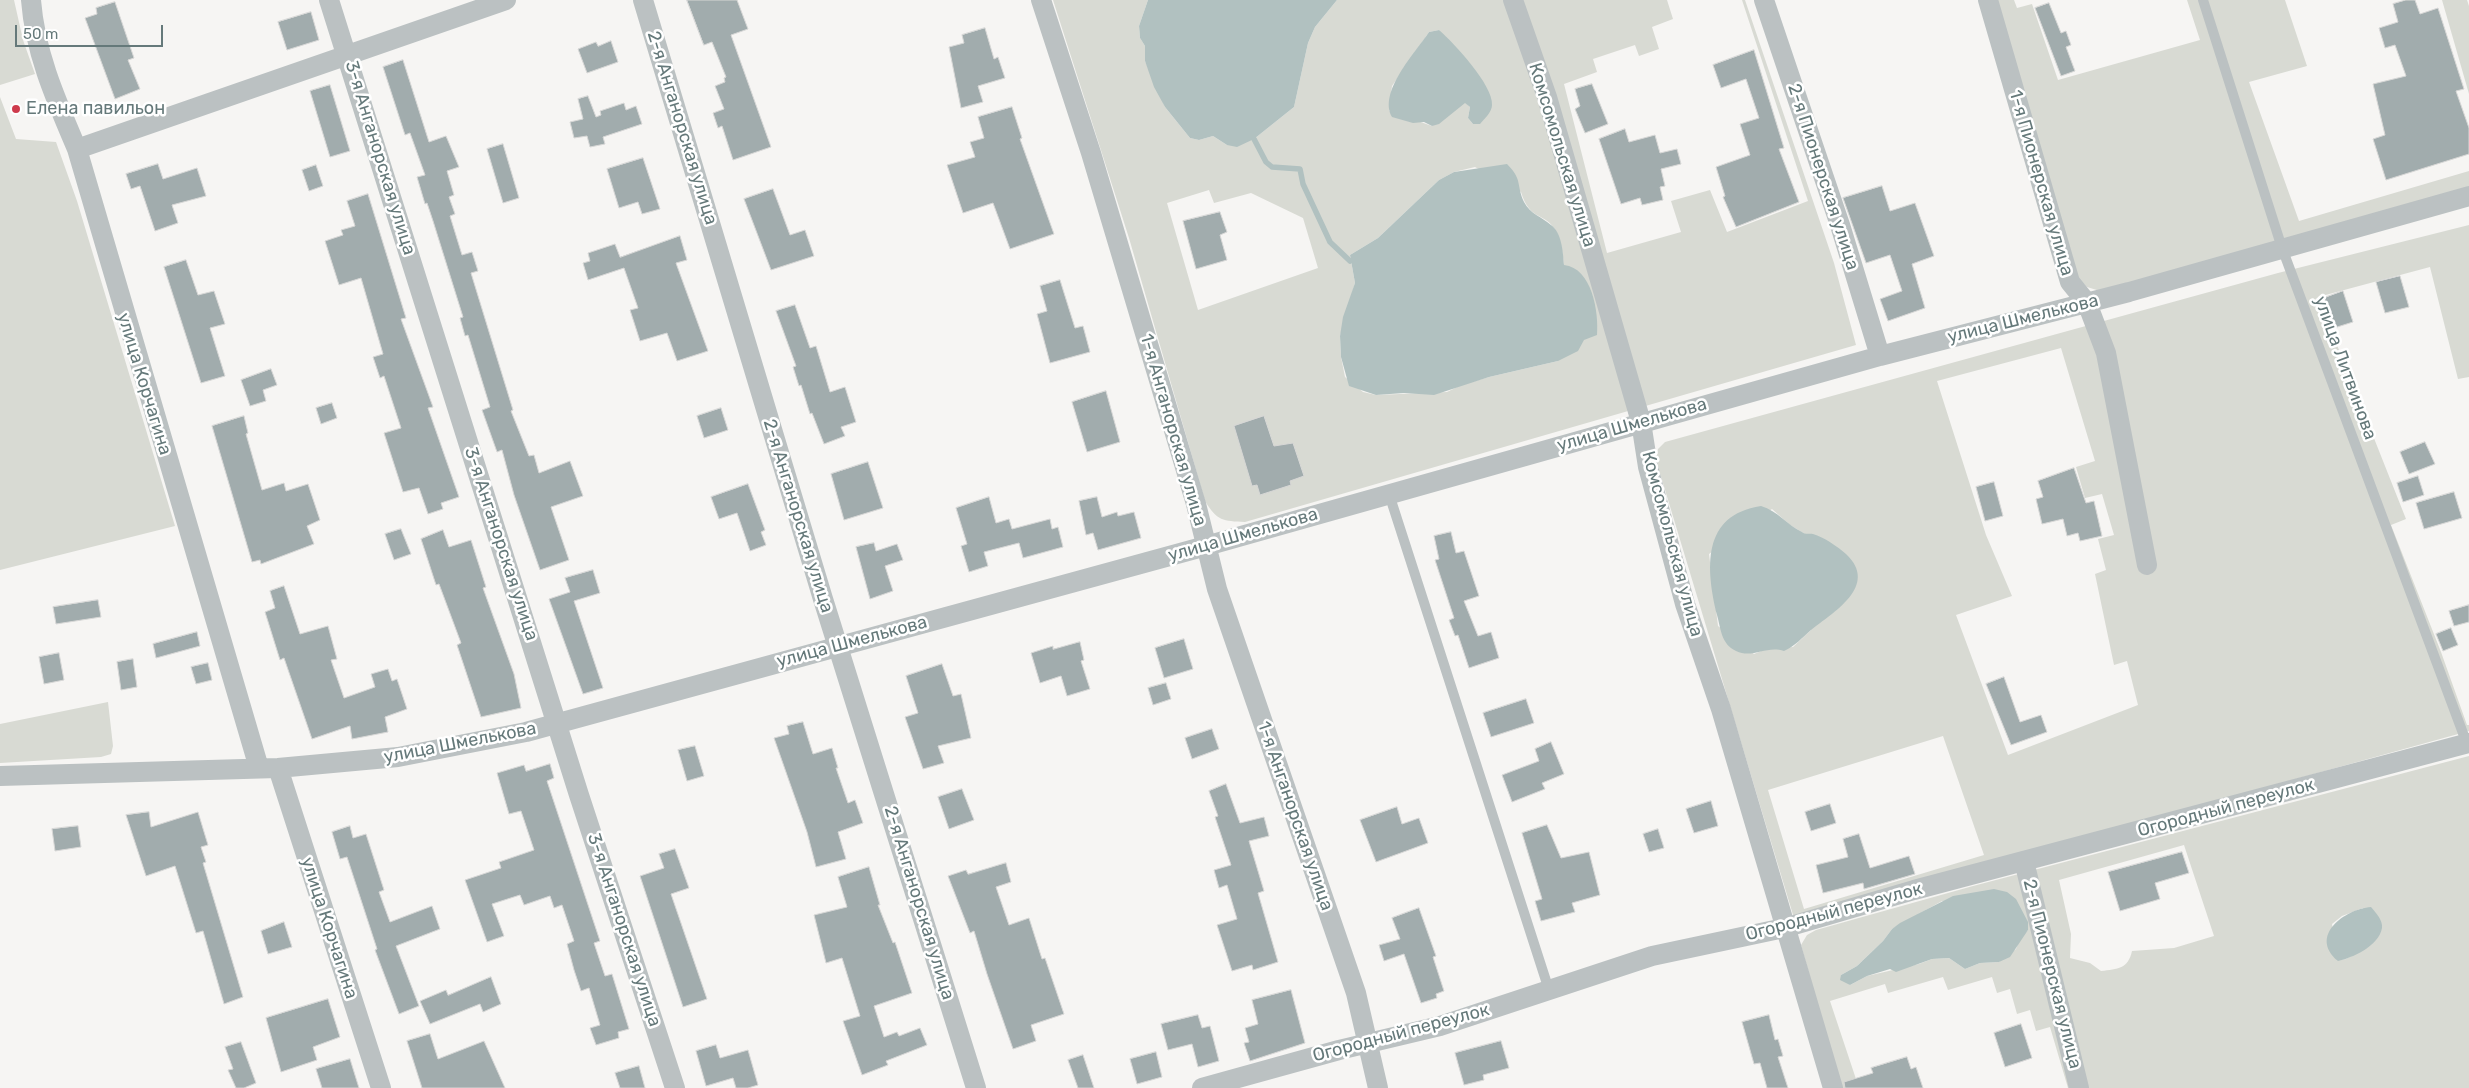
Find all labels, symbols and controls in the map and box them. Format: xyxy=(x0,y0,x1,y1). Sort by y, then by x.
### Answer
scale bar xyxy=(18,15,165,47)
text: 50 m xyxy=(23,25,58,43)
street label: 2-я Анганорская улица xyxy=(642,29,722,227)
street label: 3-я Анганорская улица xyxy=(340,58,420,258)
street label: Комсомольская улица xyxy=(1524,60,1600,250)
street label: 2-я Пионерская улица xyxy=(1783,81,1863,273)
street label: 1-я Пионерская улица xyxy=(2004,88,2078,278)
place label: Елена павильон xyxy=(26,98,165,120)
marker: Елена павильон xyxy=(10,103,22,115)
street label: улица Шмелькова xyxy=(1945,290,2101,348)
street label: улица Литвинова xyxy=(2309,293,2381,443)
street label: улица Корчагина xyxy=(112,310,176,458)
street label: 1-я Анганорская улица xyxy=(1135,331,1211,529)
street label: улица Шмелькова xyxy=(1555,393,1709,457)
street label: 2-я Анганорская улица xyxy=(758,417,838,615)
street label: 3-я Анганорская улица xyxy=(460,445,542,643)
street label: Комсомольская улица xyxy=(1637,449,1707,639)
street label: улица Шмелькова xyxy=(1166,503,1320,567)
street label: улица Шмелькова xyxy=(774,612,930,672)
street label: улица Шмелькова xyxy=(382,718,538,768)
street label: 1-я Анганорская улица xyxy=(1252,718,1338,914)
street label: Огородный переулок xyxy=(2135,774,2317,842)
street label: 2-я Анганорская улица xyxy=(879,804,959,1002)
street label: 3-я Анганорская улица xyxy=(583,831,665,1029)
street label: улица Корчагина xyxy=(296,854,362,1002)
street label: 2-я Пионерская улица xyxy=(2018,877,2086,1071)
street label: Огородный переулок xyxy=(1743,878,1925,946)
street label: Огородный переулок xyxy=(1310,999,1492,1067)

